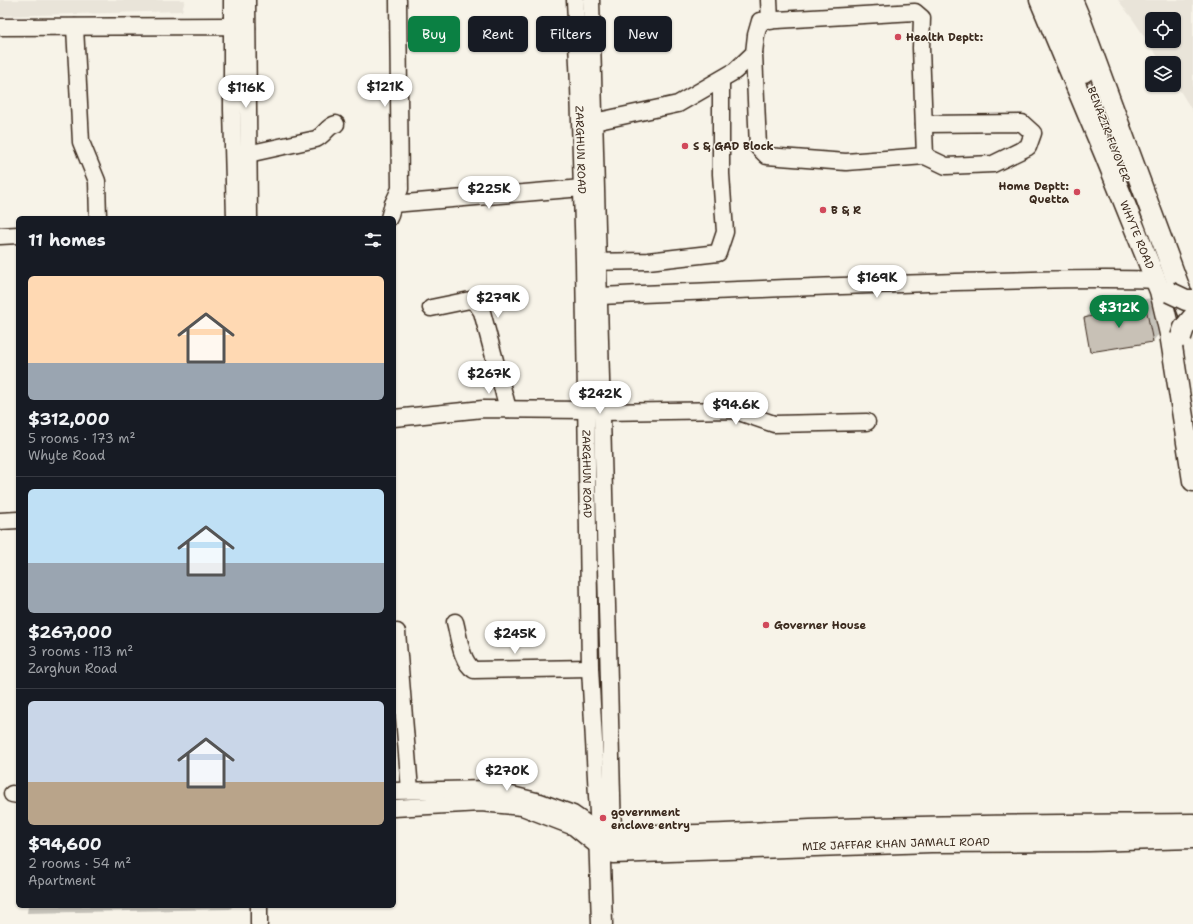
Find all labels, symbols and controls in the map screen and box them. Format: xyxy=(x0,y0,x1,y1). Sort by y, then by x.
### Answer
map controls xyxy=(1145,12,1181,92)
button: locate xyxy=(1145,12,1181,48)
chip: Buy xyxy=(408,16,460,52)
chip: Rent xyxy=(468,16,528,52)
chip: Filters xyxy=(536,16,606,52)
chip: New xyxy=(614,16,672,52)
place label: Health Deptt: xyxy=(906,30,983,45)
marker: Health Deptt: xyxy=(893,32,903,42)
button: layers xyxy=(1145,56,1181,92)
pin: $121K xyxy=(357,74,413,108)
pin: $116K xyxy=(218,75,274,109)
text: $121K xyxy=(366,78,404,95)
text: $116K xyxy=(227,79,265,96)
street label: BENAZIR FLYOVER xyxy=(1084,85,1134,184)
street label: ZARGHUN ROAD xyxy=(572,106,589,194)
place label: S & GAD Block xyxy=(693,139,774,154)
marker: S & GAD Block xyxy=(680,141,690,151)
pin: $225K xyxy=(461,176,517,210)
place label: Home Deptt: Quetta xyxy=(999,179,1069,207)
text: $225K xyxy=(467,180,511,197)
marker: Home Deptt: Quetta xyxy=(1072,187,1082,197)
street label: WHYTE ROAD xyxy=(1116,198,1157,271)
place label: B & R xyxy=(831,203,861,218)
marker: B & R xyxy=(818,205,828,215)
text: 11 homes xyxy=(28,229,106,251)
icon: filters xyxy=(362,229,384,251)
pin: $169K xyxy=(849,265,905,299)
text: $169K xyxy=(857,269,897,286)
pin: $279K xyxy=(470,285,526,319)
text: $279K xyxy=(476,289,520,306)
pin: $312K xyxy=(1091,295,1147,329)
text: $312K xyxy=(1099,299,1139,316)
icon: home xyxy=(170,302,242,374)
pin: $267K xyxy=(461,361,517,395)
text: $267K xyxy=(467,365,511,382)
pin: $242K xyxy=(572,381,628,415)
text: $242K xyxy=(578,385,622,402)
pin: $94.6K xyxy=(703,392,769,426)
text: $94.6K xyxy=(712,396,760,413)
text: $312,000 xyxy=(28,408,110,430)
text: 5 rooms · 173 m² xyxy=(28,430,135,447)
street label: ZARGHUN ROAD xyxy=(578,430,595,518)
text: Whyte Road xyxy=(28,447,105,464)
icon: home xyxy=(170,515,242,587)
place label: Governer House xyxy=(774,618,867,633)
marker: Governer House xyxy=(761,620,771,630)
text: $267,000 xyxy=(28,621,112,643)
pin: $245K xyxy=(487,621,543,655)
text: $245K xyxy=(494,625,536,642)
text: 3 rooms · 113 m² xyxy=(28,643,133,660)
text: Zarghun Road xyxy=(28,660,117,677)
icon: home xyxy=(170,727,242,799)
pin: $270K xyxy=(479,758,535,792)
text: $270K xyxy=(485,762,529,779)
place label: government enclave entry xyxy=(611,805,690,833)
marker: government enclave entry xyxy=(598,813,608,823)
text: $94,600 xyxy=(28,833,102,855)
street label: MIR JAFFAR KHAN JAMALI ROAD xyxy=(802,835,990,854)
text: 2 rooms · 54 m² xyxy=(28,855,131,872)
text: Apartment xyxy=(28,872,96,889)

